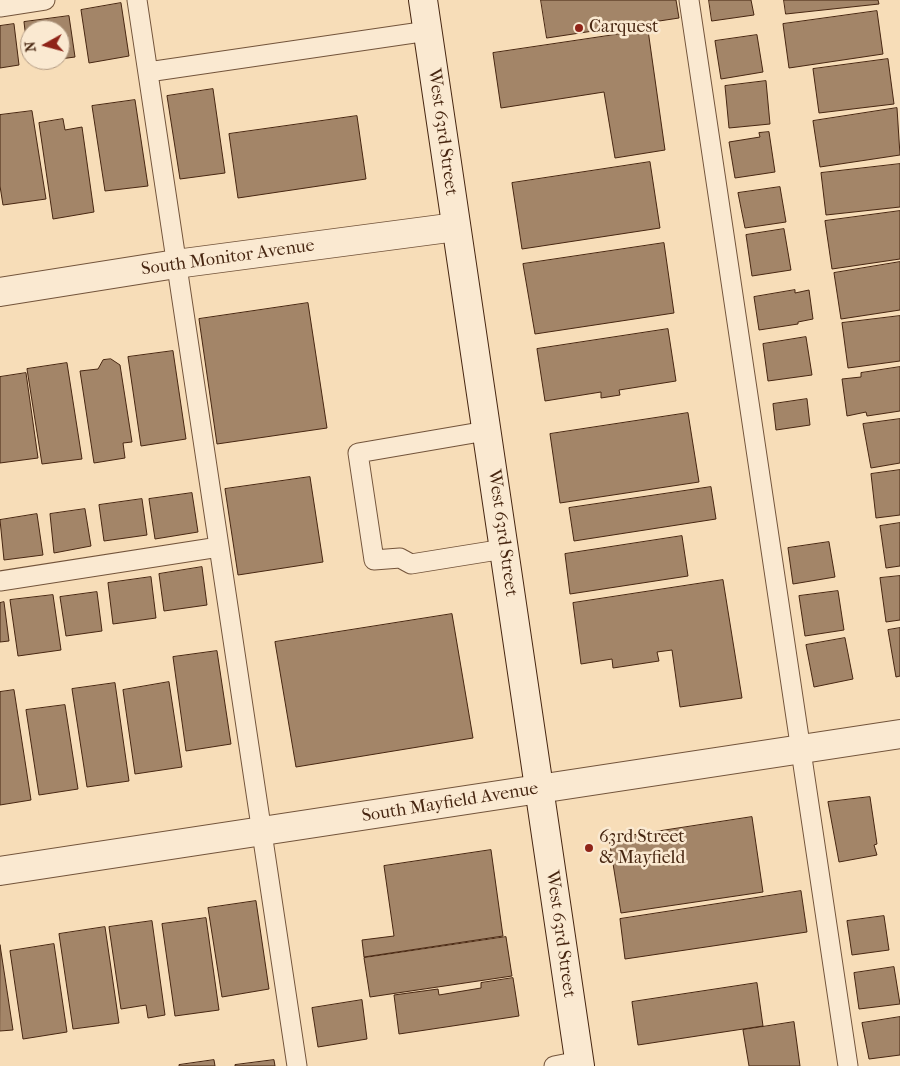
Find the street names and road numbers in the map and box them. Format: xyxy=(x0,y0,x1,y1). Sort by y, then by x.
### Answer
street label: West 63rd Street xyxy=(422,67,462,197)
street label: South Monitor Avenue xyxy=(140,235,316,281)
street label: West 63rd Street xyxy=(482,468,522,598)
street label: South Mayfield Avenue xyxy=(360,778,540,828)
street label: West 63rd Street xyxy=(540,869,580,999)

